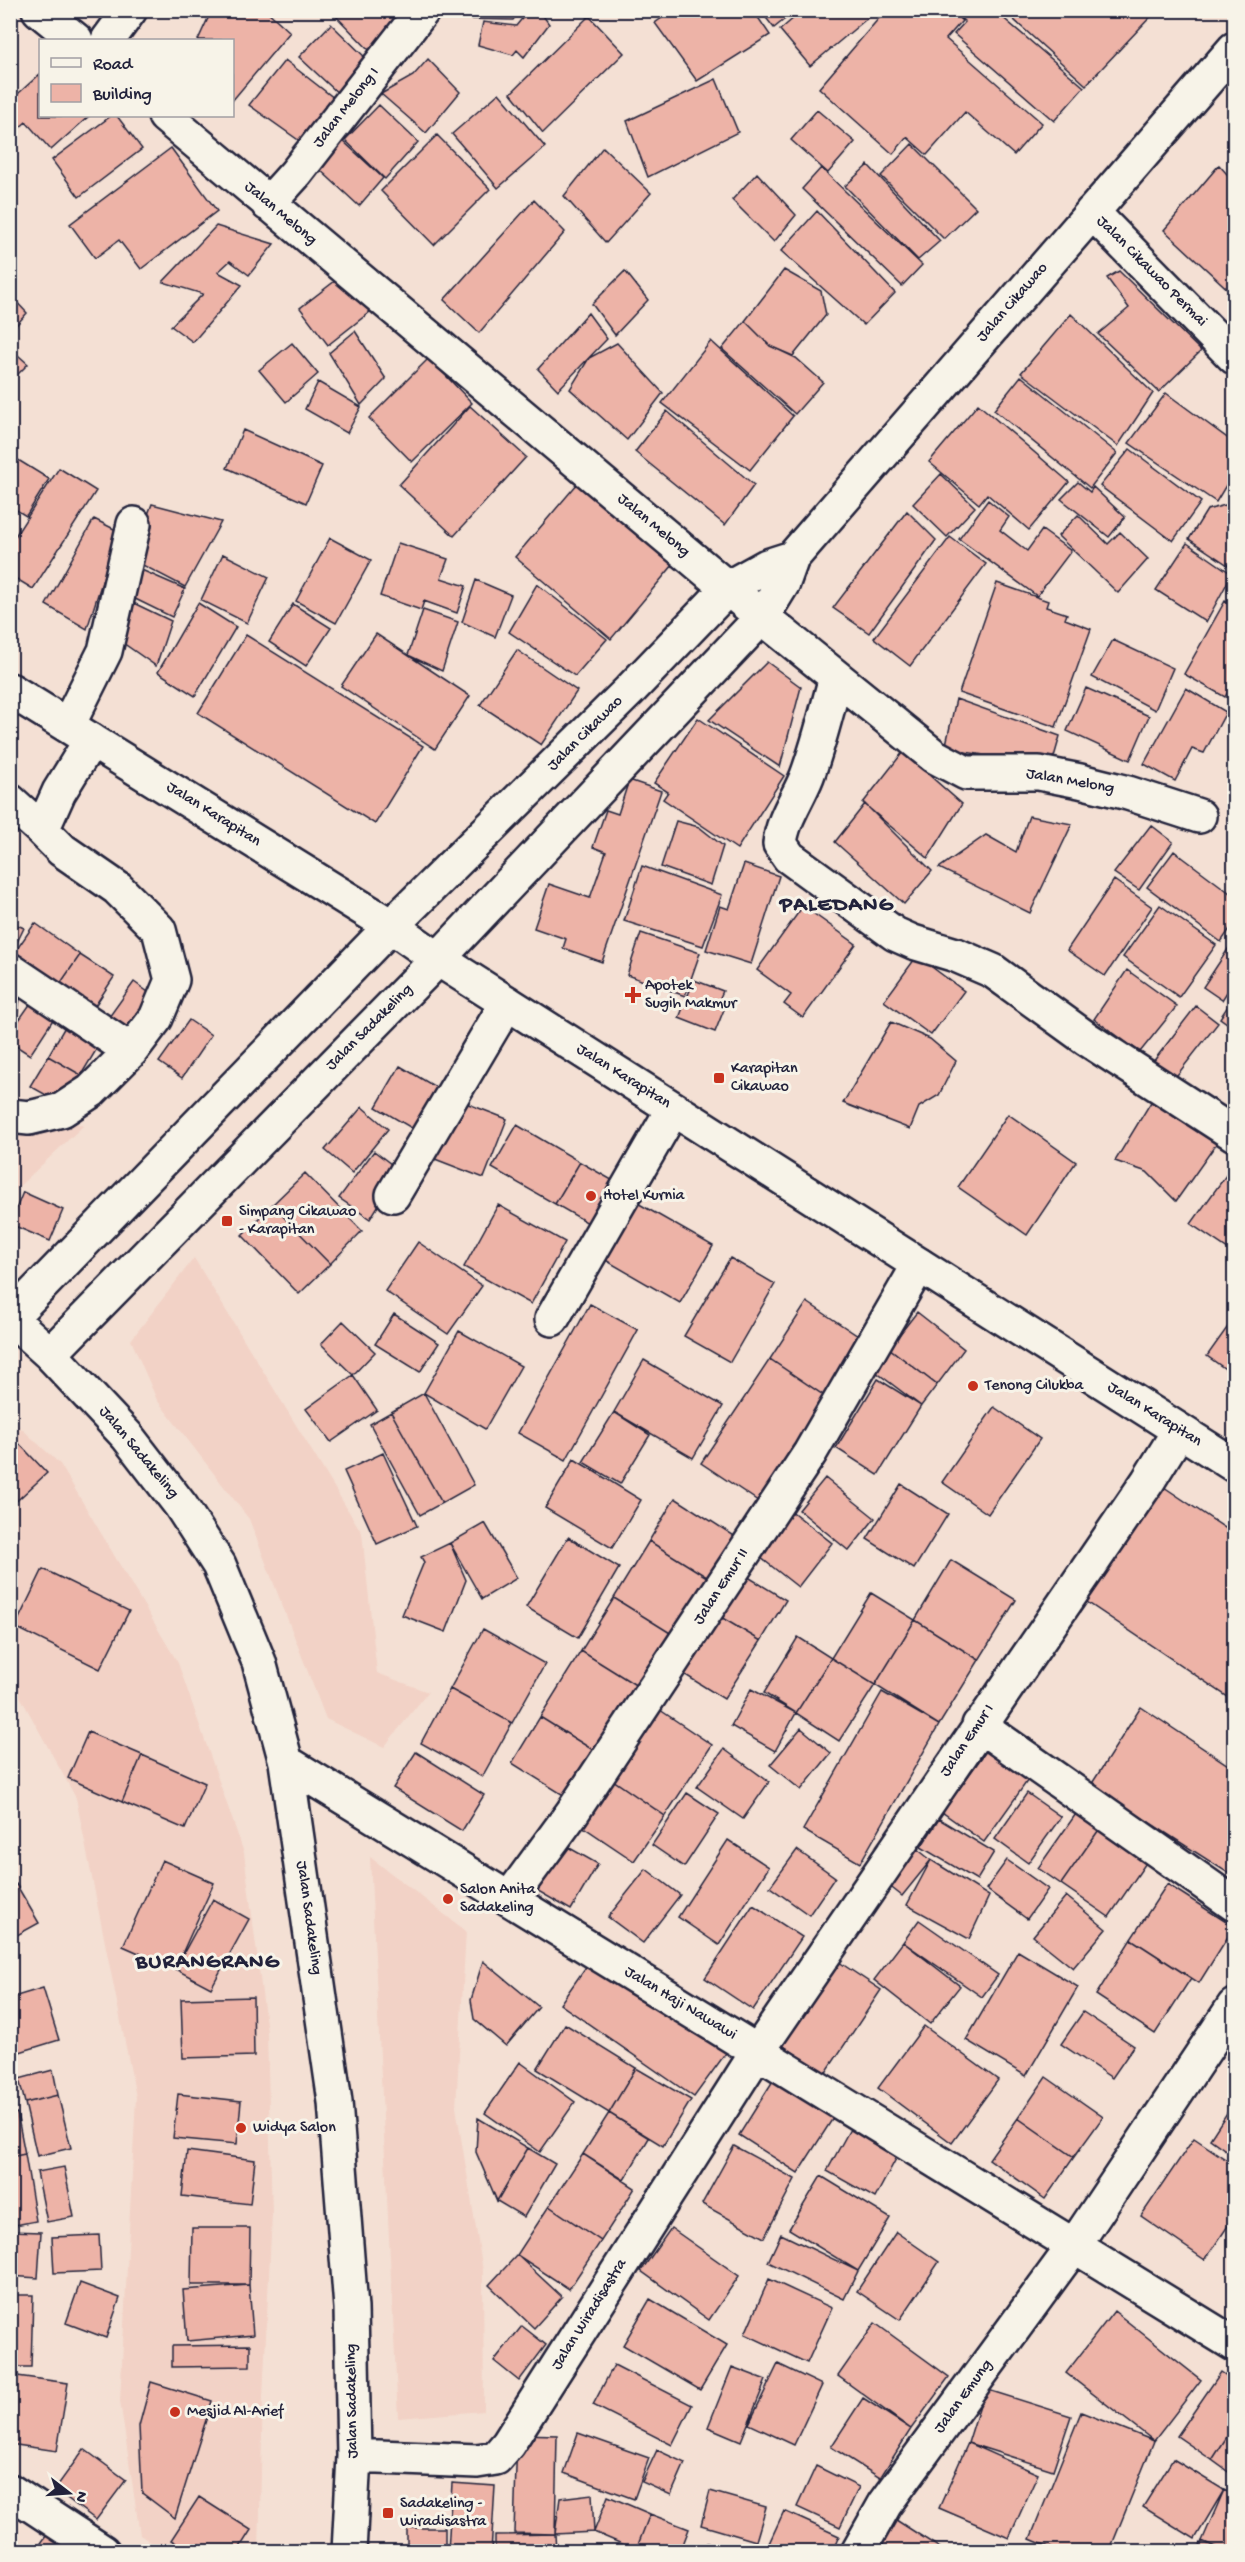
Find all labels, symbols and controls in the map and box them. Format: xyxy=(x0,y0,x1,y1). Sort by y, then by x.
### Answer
legend xyxy=(39,39,234,117)
text: Road xyxy=(93,55,134,76)
street label: Jalan Melong I xyxy=(310,64,384,152)
text: Building xyxy=(92,85,152,106)
street label: Jalan Melong xyxy=(240,178,320,250)
street label: Jalan Cikawao Permai xyxy=(1092,213,1210,331)
street label: Jalan Cikawao xyxy=(973,259,1053,347)
street label: Jalan Melong xyxy=(613,490,693,562)
street label: Jalan Cikawao xyxy=(544,692,628,776)
street label: Jalan Melong xyxy=(1025,765,1115,799)
street label: Jalan Karapitan xyxy=(162,778,264,852)
district label: PALEDANG xyxy=(779,893,894,919)
place label: Apotek Sugih Makmur xyxy=(645,977,738,1014)
street label: Jalan Sadakeling xyxy=(323,981,417,1075)
marker: Apotek Sugih Makmur xyxy=(626,988,640,1002)
street label: Jalan Karapitan xyxy=(572,1040,674,1114)
place label: Karapitan Cikawao xyxy=(731,1060,798,1097)
marker: Karapitan Cikawao xyxy=(712,1071,726,1085)
place label: Hotel Kurnia xyxy=(603,1187,686,1206)
marker: Hotel Kurnia xyxy=(584,1189,598,1203)
place label: Simpang Cikawao - Karapitan xyxy=(239,1203,356,1240)
marker: Simpang Cikawao - Karapitan xyxy=(220,1214,234,1228)
place label: Tenong Cilukba xyxy=(984,1377,1085,1396)
street label: Jalan Karapitan xyxy=(1103,1378,1205,1452)
marker: Tenong Cilukba xyxy=(966,1379,980,1393)
street label: Jalan Sadakeling xyxy=(94,1403,182,1503)
street label: Jalan Emur II xyxy=(690,1545,754,1629)
street label: Jalan Emur I xyxy=(937,1701,999,1781)
street label: Jalan Sadakeling xyxy=(291,1860,325,1976)
place label: Salon Anita Sadakeling xyxy=(460,1881,537,1918)
marker: Salon Anita Sadakeling xyxy=(441,1892,455,1906)
district label: BURANGRANG xyxy=(135,1950,280,1976)
street label: Jalan Haji Nawawi xyxy=(620,1963,740,2045)
place label: Widya Salon xyxy=(253,2119,336,2138)
marker: Widya Salon xyxy=(234,2121,248,2135)
street label: Jalan Wiradisastra xyxy=(548,2255,632,2374)
street label: Jalan Sadakeling xyxy=(342,2343,364,2459)
street label: Jalan Emung xyxy=(931,2356,997,2438)
place label: Mesjid Al-Arief xyxy=(187,2403,284,2422)
marker: Mesjid Al-Arief xyxy=(168,2405,182,2419)
north arrow xyxy=(39,2463,99,2523)
text: N xyxy=(69,2489,91,2505)
place label: Sadakeling - Wiradisastra xyxy=(400,2495,487,2532)
marker: Sadakeling - Wiradisastra xyxy=(381,2506,395,2520)

